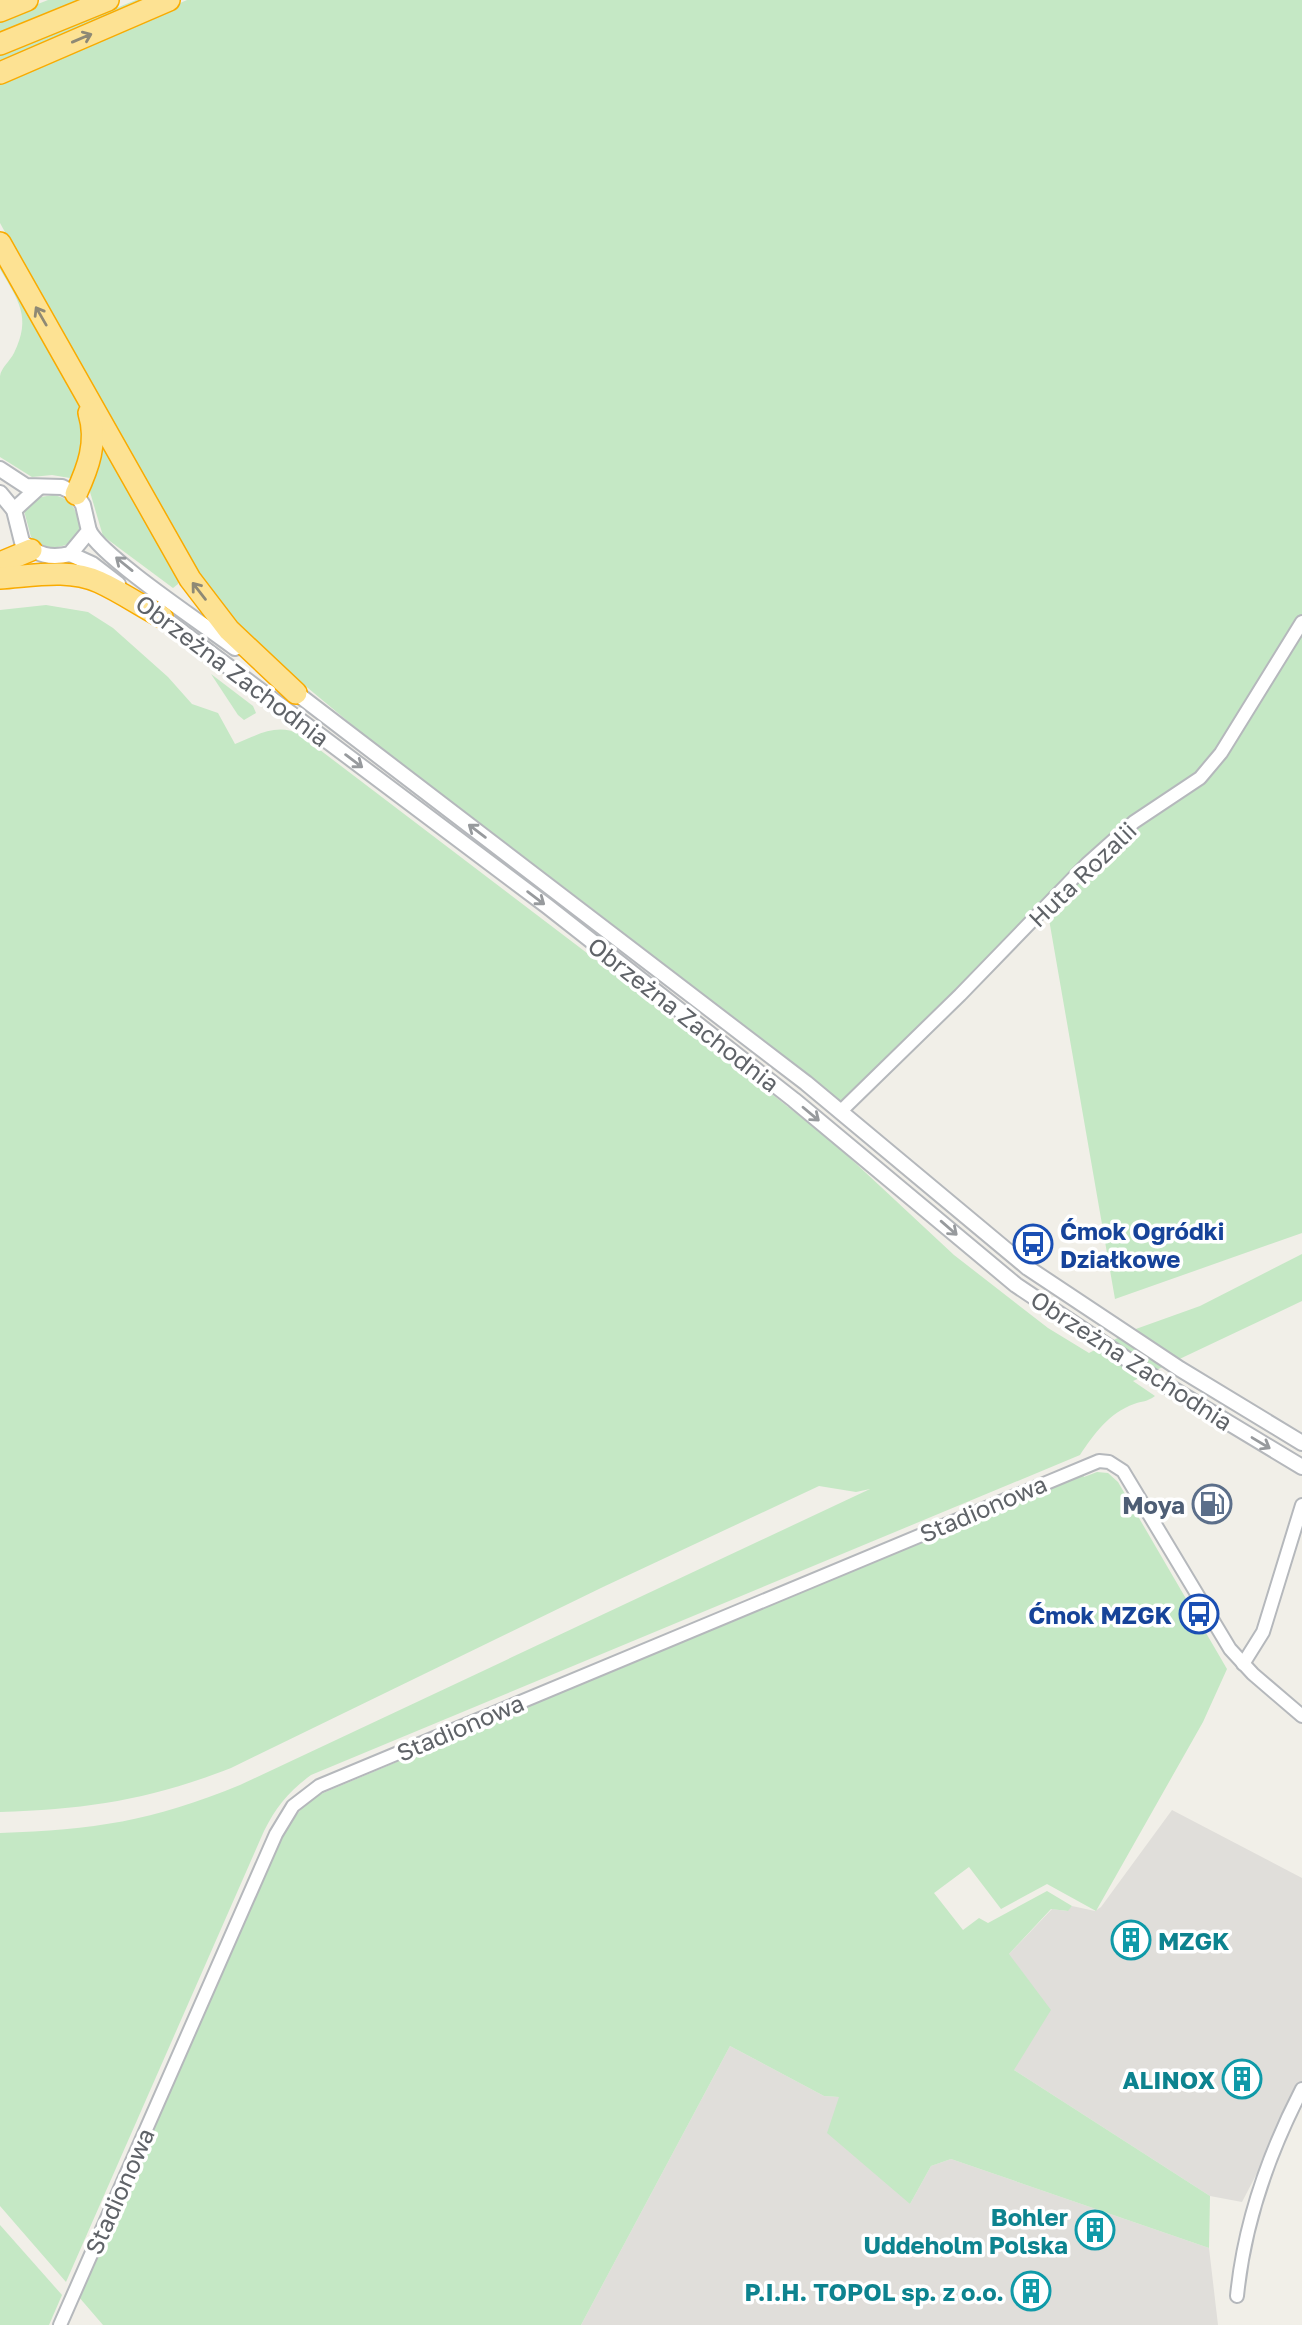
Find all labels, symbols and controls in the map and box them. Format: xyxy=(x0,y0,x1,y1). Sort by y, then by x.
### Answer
one-way arrow xyxy=(70,31,92,44)
one-way arrow xyxy=(34,306,47,327)
one-way arrow xyxy=(115,557,134,572)
one-way arrow xyxy=(192,582,207,601)
street label: Obrzeżna Zachodnia xyxy=(131,588,335,752)
one-way arrow xyxy=(344,754,362,769)
street label: Huta Rozalii xyxy=(1022,815,1142,933)
one-way arrow xyxy=(468,823,487,838)
one-way arrow xyxy=(526,890,544,905)
street label: Obrzeżna Zachodnia xyxy=(583,930,785,1098)
one-way arrow xyxy=(802,1105,820,1121)
place label: Ćmok Ogródki Działkowe xyxy=(1060,1216,1224,1273)
one-way arrow xyxy=(940,1219,958,1235)
bus stop icon: Ćmok Ogródki Działkowe xyxy=(1012,1223,1054,1265)
street label: Obrzeżna Zachodnia xyxy=(1026,1284,1238,1436)
one-way arrow xyxy=(1251,1436,1271,1450)
street label: Stadionowa xyxy=(915,1468,1051,1548)
fuel station icon: Moya xyxy=(1191,1483,1233,1525)
place label: Moya xyxy=(1122,1490,1185,1519)
bus stop icon: Ćmok MZGK xyxy=(1178,1593,1220,1635)
place label: Ćmok MZGK xyxy=(1028,1600,1173,1629)
street label: Stadionowa xyxy=(392,1687,528,1767)
building icon: MZGK xyxy=(1110,1919,1152,1961)
place label: MZGK xyxy=(1158,1926,1230,1955)
building icon: ALINOX xyxy=(1221,2058,1263,2100)
place label: ALINOX xyxy=(1123,2065,1215,2094)
street label: Stadionowa xyxy=(78,2123,160,2259)
place label: Bohler Uddeholm Polska xyxy=(864,2202,1068,2259)
building icon: Bohler Uddeholm Polska xyxy=(1074,2209,1116,2251)
building icon: P.I.H. TOPOL sp. z o.o. xyxy=(1010,2270,1052,2312)
place label: P.I.H. TOPOL sp. z o.o. xyxy=(745,2277,1004,2306)

